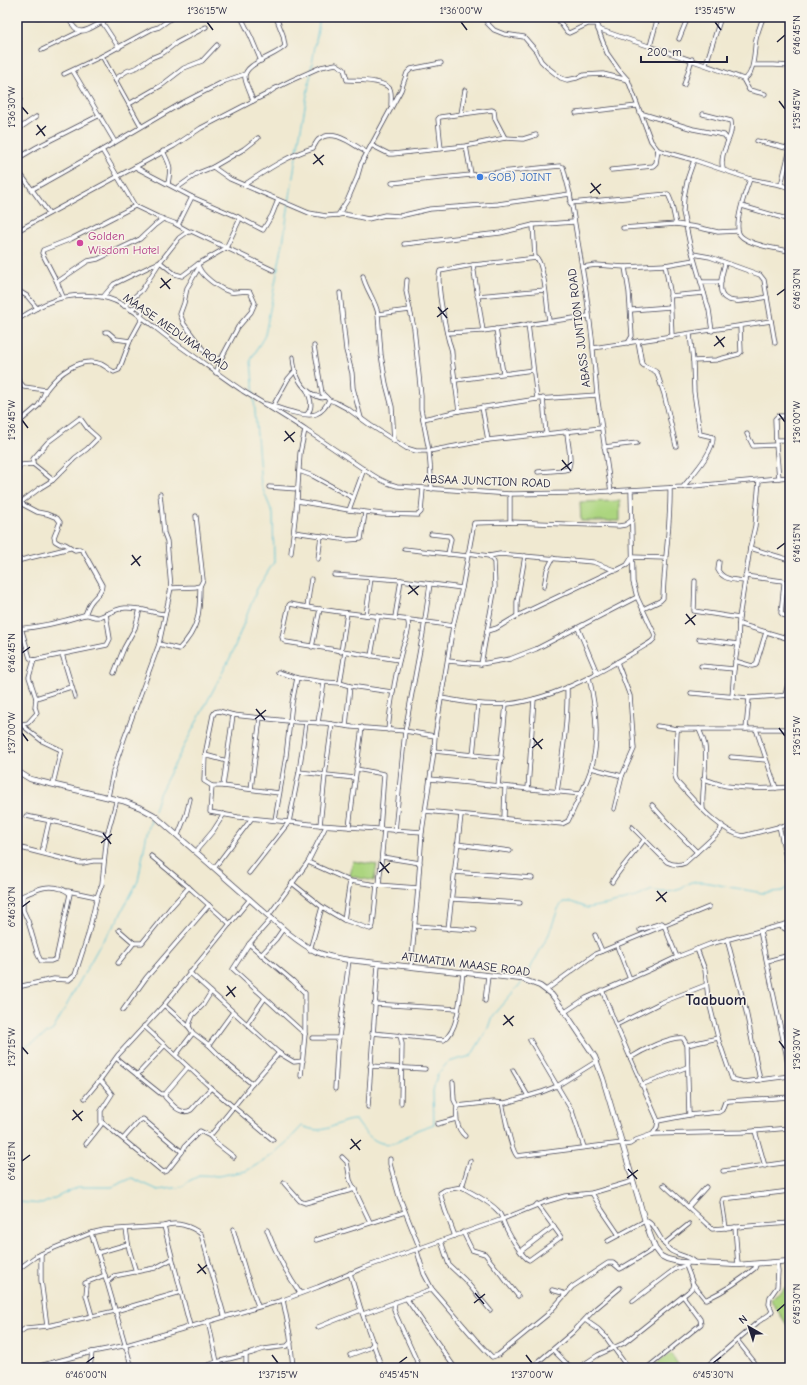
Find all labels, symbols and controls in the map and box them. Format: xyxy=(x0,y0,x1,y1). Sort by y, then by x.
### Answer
text: 1°36'15"W xyxy=(187,5,227,17)
text: 1°36'00"W xyxy=(440,5,483,17)
text: 1°35'45"W xyxy=(695,5,736,17)
text: 6°46'45"N xyxy=(791,15,803,55)
scale bar xyxy=(641,38,727,64)
text: 200 m xyxy=(647,45,682,59)
text: 1°36'30"W xyxy=(6,86,18,128)
text: 1°35'45"W xyxy=(791,88,803,129)
place label: GOB) JOINT xyxy=(488,170,552,184)
marker: GOB) JOINT xyxy=(475,172,485,182)
place label: Golden Wisdom Hotel xyxy=(88,229,159,257)
marker: Golden Wisdom Hotel xyxy=(75,238,85,248)
street label: ABASS JUNTION ROAD xyxy=(565,268,593,388)
text: 6°46'30"N xyxy=(791,269,803,309)
street label: MAASE MEDUMA ROAD xyxy=(121,290,231,374)
text: 1°36'45"W xyxy=(6,399,18,440)
text: 1°36'00"W xyxy=(791,400,803,443)
street label: ABSAA JUNCTION ROAD xyxy=(423,472,551,490)
text: 6°46'15"N xyxy=(791,524,803,562)
text: 6°46'45"N xyxy=(6,633,18,673)
text: 1°37'00"W xyxy=(6,712,18,754)
text: 1°36'15"W xyxy=(791,716,803,756)
text: 6°46'30"N xyxy=(6,887,18,927)
street label: ATIMATIM MAASE ROAD xyxy=(401,949,531,979)
district label: Taabuom xyxy=(685,991,747,1009)
text: 1°37'15"W xyxy=(6,1027,18,1066)
text: 1°36'30"W xyxy=(791,1028,803,1070)
text: 6°46'15"N xyxy=(6,1142,18,1180)
text: 6°45'30"N xyxy=(791,1284,803,1324)
north arrow xyxy=(729,1307,769,1347)
text: N xyxy=(736,1312,750,1327)
text: 6°46'00"N xyxy=(65,1369,107,1381)
text: 1°37'15"W xyxy=(259,1369,298,1381)
text: 6°45'45"N xyxy=(379,1369,419,1381)
text: 1°37'00"W xyxy=(511,1369,553,1381)
text: 6°45'30"N xyxy=(693,1369,733,1381)

